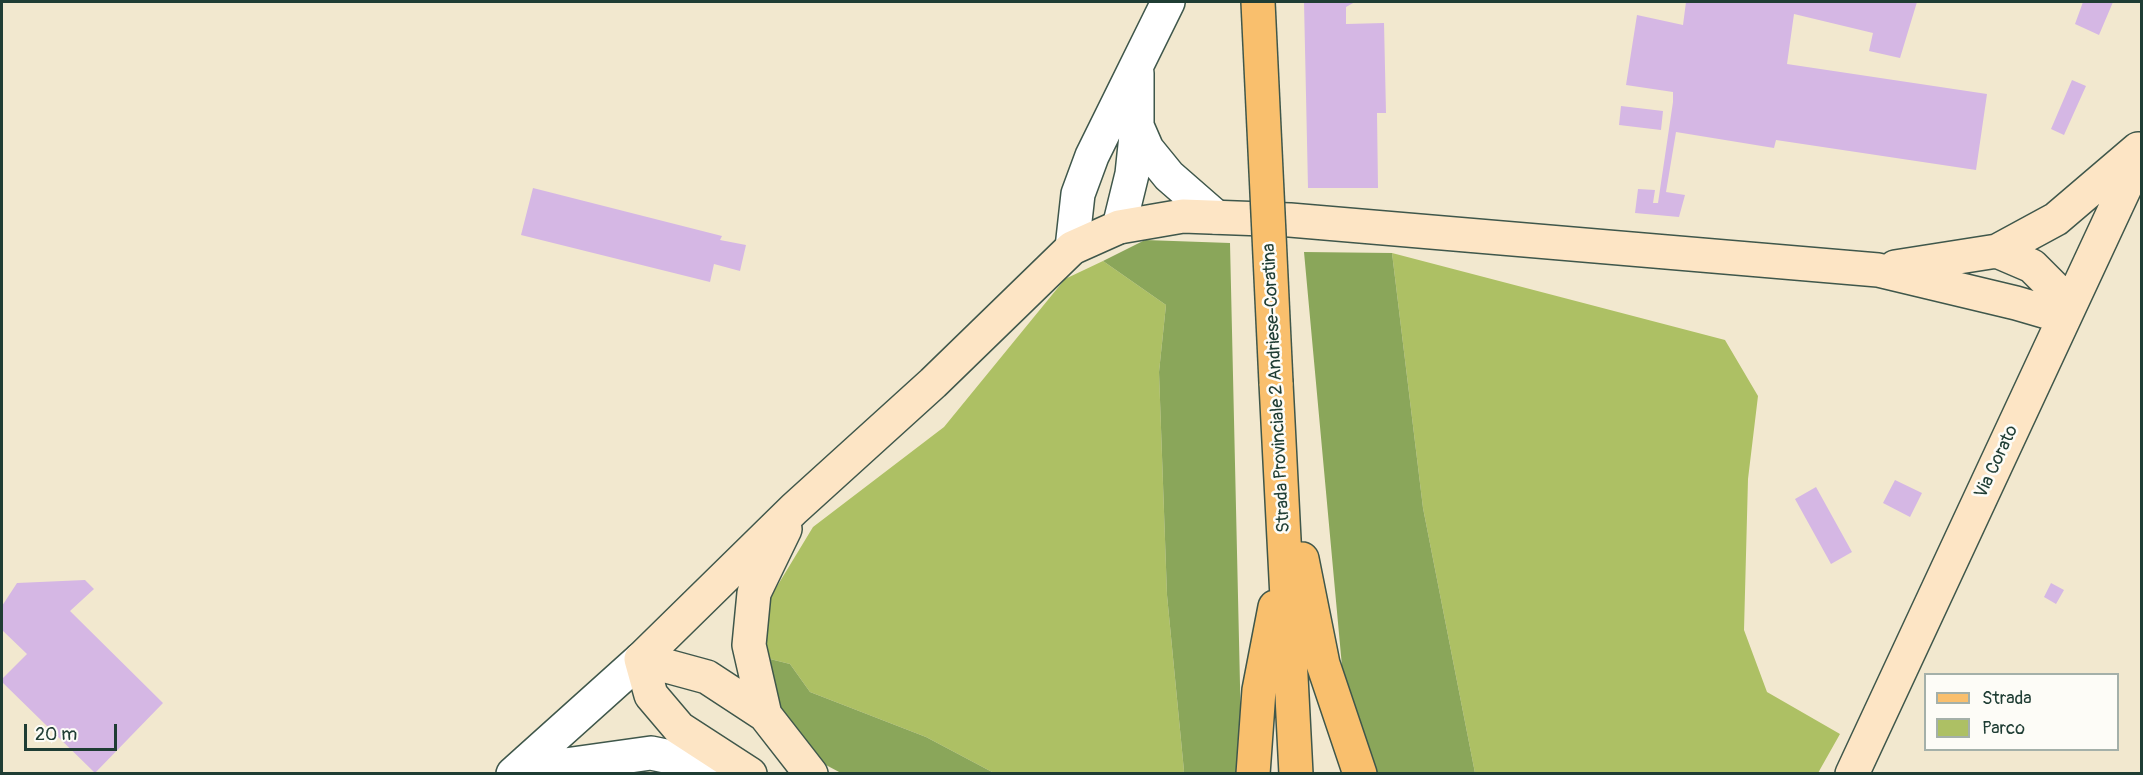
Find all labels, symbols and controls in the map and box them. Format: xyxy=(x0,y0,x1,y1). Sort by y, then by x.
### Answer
street label: Strada Provinciale 2 Andriese-Coratina xyxy=(1259,243,1295,533)
street label: Via Corato xyxy=(1971,422,2023,502)
legend xyxy=(1924,673,2119,751)
text: Strada xyxy=(1982,687,2032,710)
scale bar xyxy=(27,712,120,750)
text: Parco xyxy=(1982,717,2025,740)
text: 20 m xyxy=(35,723,77,746)

